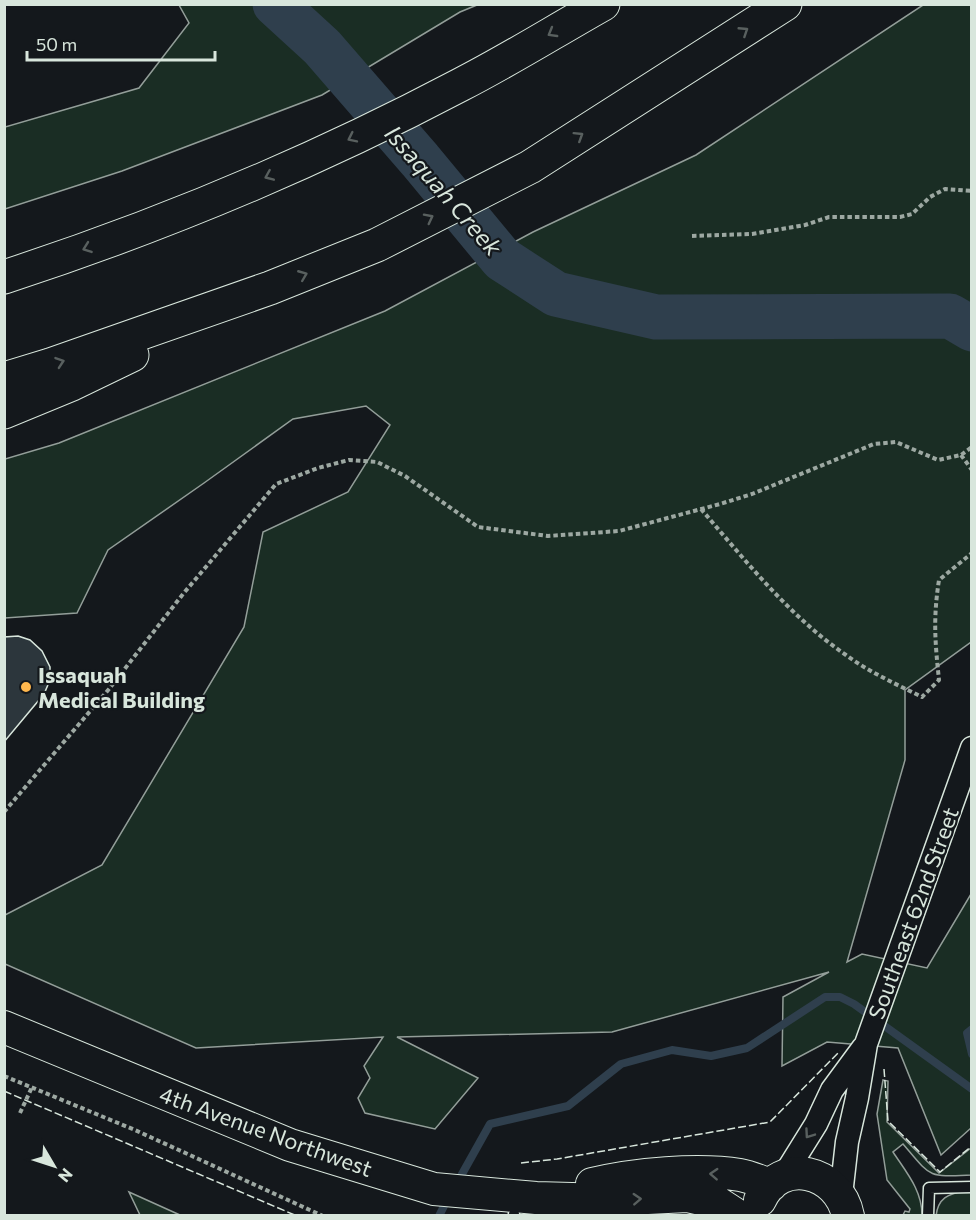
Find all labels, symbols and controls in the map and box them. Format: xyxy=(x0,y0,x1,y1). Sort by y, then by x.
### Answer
scale bar xyxy=(27,24,214,62)
one-way arrow xyxy=(548,26,558,38)
one-way arrow xyxy=(737,27,748,38)
text: 50 m xyxy=(36,33,77,55)
water label: Issaquah Creek xyxy=(379,119,509,262)
one-way arrow xyxy=(348,131,359,143)
one-way arrow xyxy=(573,131,583,143)
one-way arrow xyxy=(264,169,275,181)
one-way arrow xyxy=(423,214,434,226)
one-way arrow xyxy=(82,240,93,253)
one-way arrow xyxy=(297,269,308,282)
one-way arrow xyxy=(54,356,65,369)
place label: Issaquah Medical Building xyxy=(38,661,205,713)
marker: Issaquah Medical Building xyxy=(19,680,33,694)
street label: Southeast 62nd Street xyxy=(862,803,964,1023)
street label: 4th Avenue Northwest xyxy=(156,1080,376,1182)
one-way arrow xyxy=(805,1128,816,1139)
north arrow xyxy=(24,1136,84,1196)
text: N xyxy=(55,1165,77,1186)
one-way arrow xyxy=(710,1168,719,1181)
one-way arrow xyxy=(632,1192,641,1205)

